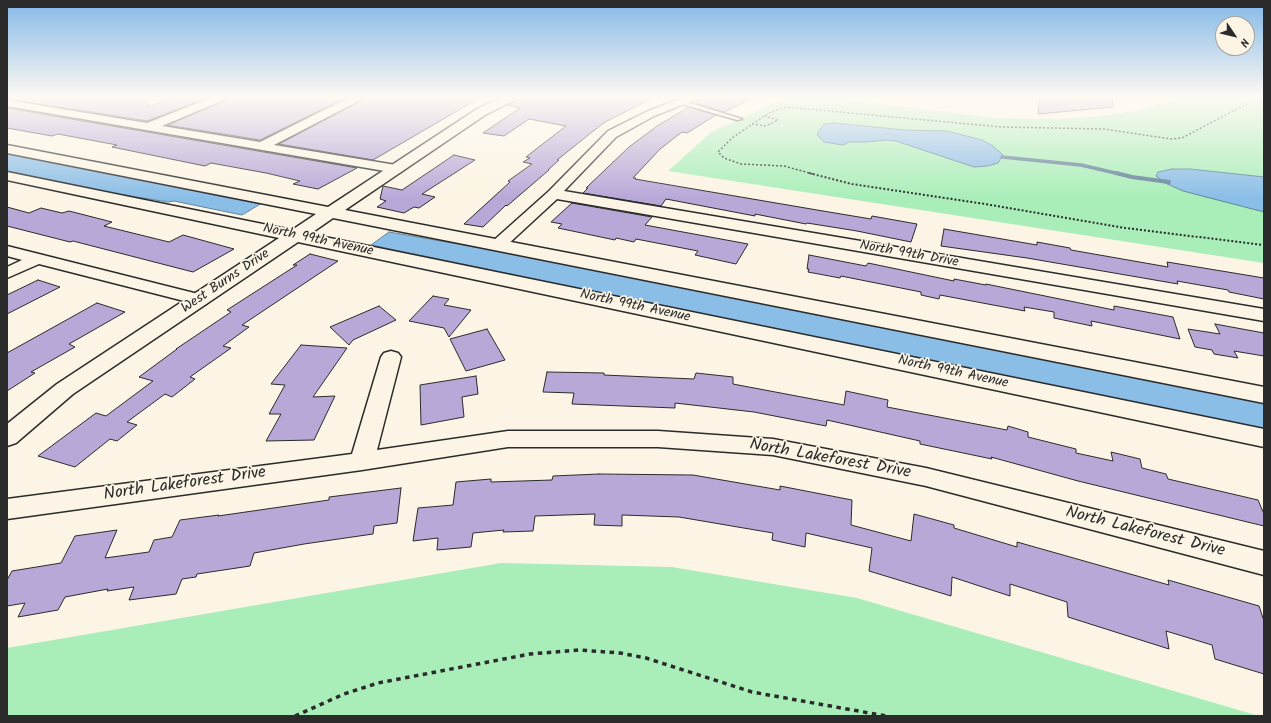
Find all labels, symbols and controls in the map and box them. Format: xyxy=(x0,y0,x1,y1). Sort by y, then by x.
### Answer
north arrow xyxy=(1215,16,1255,56)
text: N xyxy=(1235,34,1253,50)
street label: North 99th Avenue xyxy=(261,221,375,261)
street label: North 99th Drive xyxy=(858,238,960,272)
street label: West Burns Drive xyxy=(179,246,273,318)
street label: North 99th Avenue xyxy=(578,287,692,327)
street label: North 99th Avenue xyxy=(896,353,1010,393)
street label: North Lakeforest Drive xyxy=(748,436,912,484)
street label: North Lakeforest Drive xyxy=(103,464,267,506)
street label: North Lakeforest Drive xyxy=(1063,503,1227,563)

